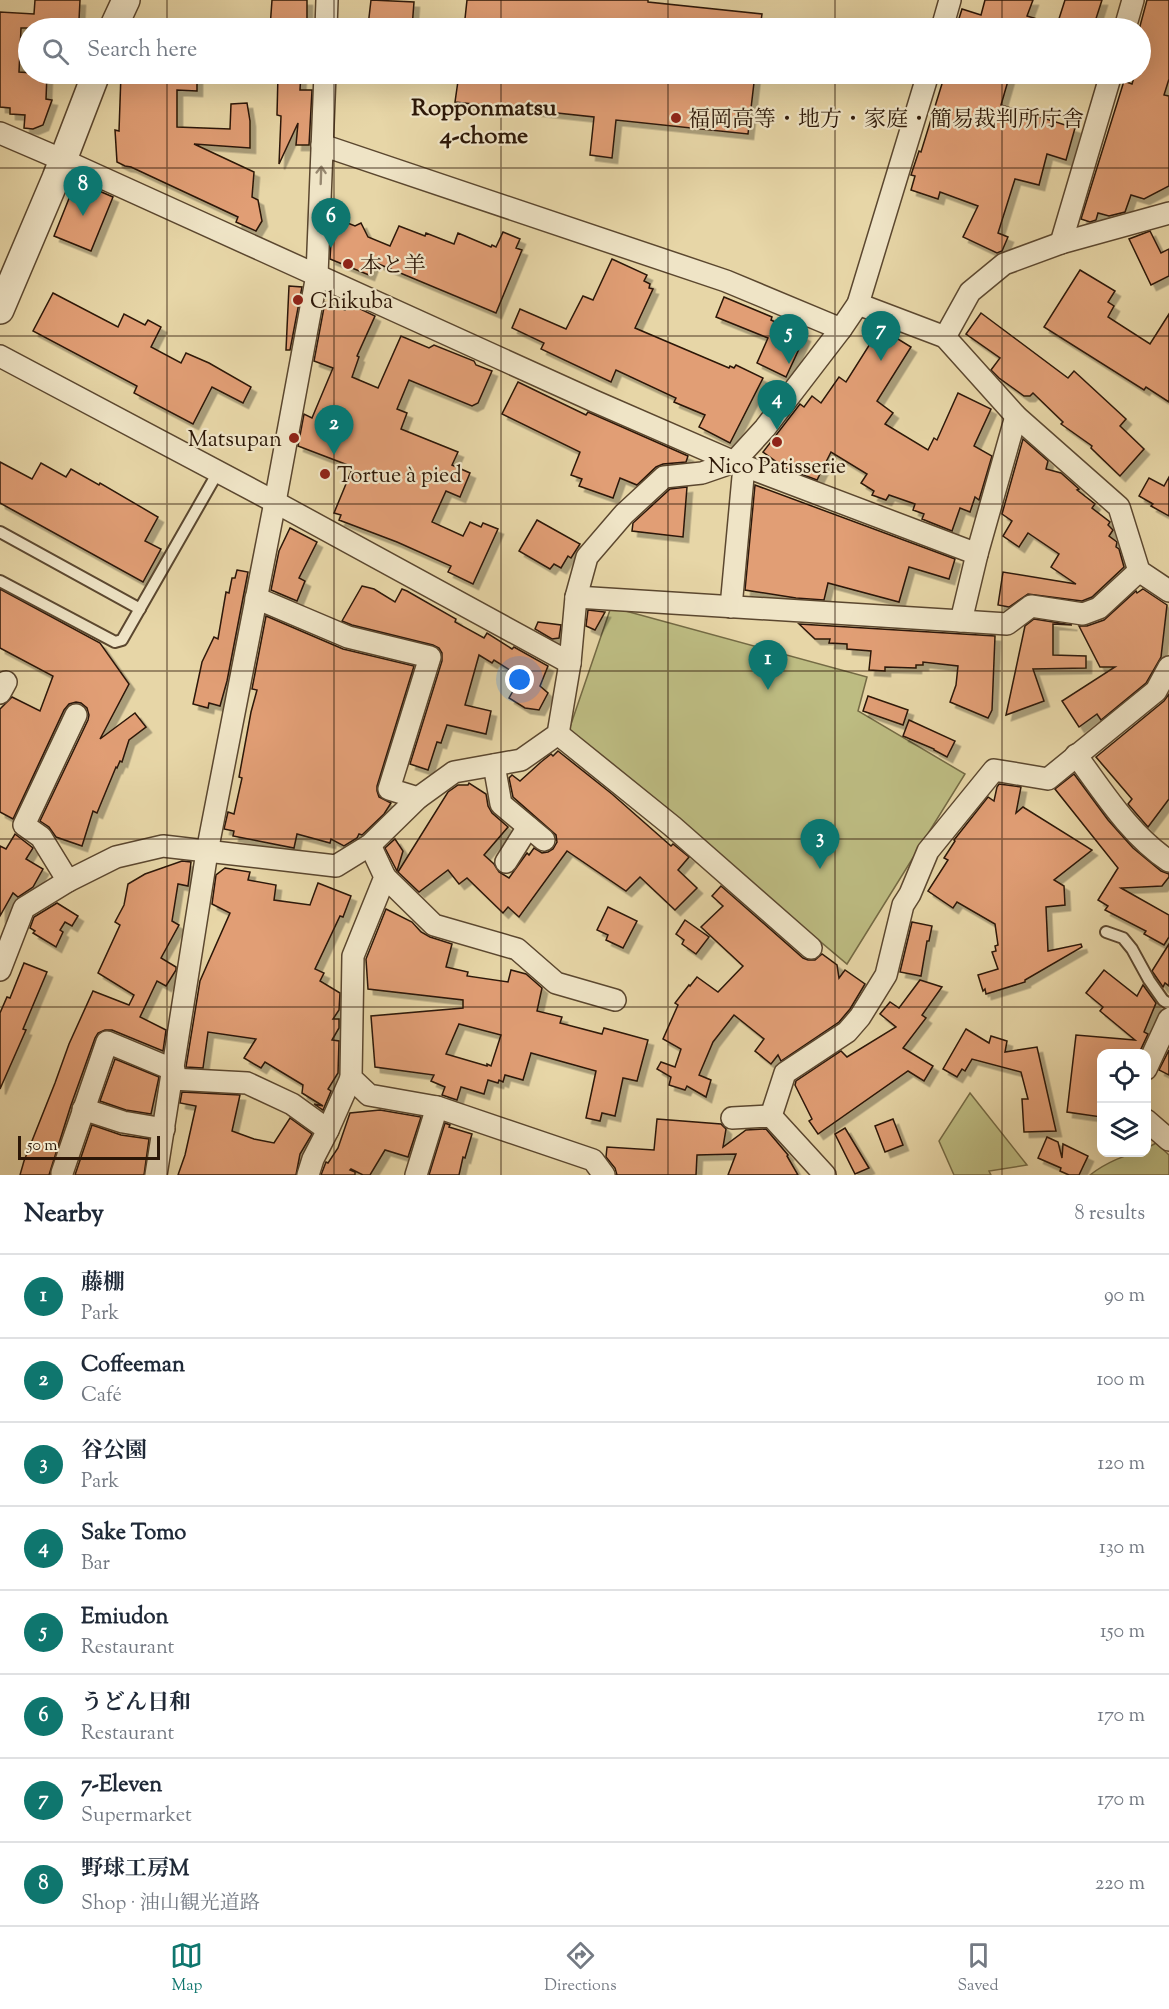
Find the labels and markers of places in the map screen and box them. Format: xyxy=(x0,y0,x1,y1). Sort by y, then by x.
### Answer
place label: 福岡高等・地方・家庭・簡易裁判所庁舎 xyxy=(688,105,1084,137)
marker: 福岡高等・地方・家庭・簡易裁判所庁舎 xyxy=(669,111,683,125)
pin: 8 xyxy=(64,166,103,216)
pin: 6 xyxy=(312,198,350,248)
place label: 本と羊 xyxy=(360,251,426,283)
marker: 本と羊 xyxy=(341,257,355,271)
place label: Chikuba xyxy=(310,287,393,319)
marker: Chikuba xyxy=(291,293,305,307)
pin: 7 xyxy=(862,312,900,361)
pin: 5 xyxy=(770,314,808,364)
pin: 4 xyxy=(758,380,796,430)
pin: 2 xyxy=(314,406,354,455)
place label: Matsupan xyxy=(188,425,282,457)
marker: Matsupan xyxy=(287,431,301,445)
marker: Nico Patisserie xyxy=(770,435,784,449)
place label: Nico Patisserie xyxy=(708,452,846,484)
place label: Tortue à pied xyxy=(337,461,462,493)
marker: Tortue à pied xyxy=(318,467,332,481)
pin: 1 xyxy=(748,640,788,690)
pin: 3 xyxy=(800,820,840,869)

